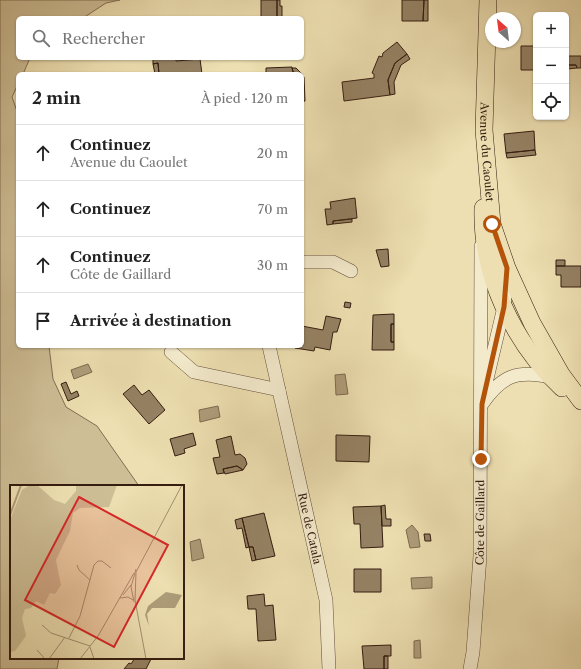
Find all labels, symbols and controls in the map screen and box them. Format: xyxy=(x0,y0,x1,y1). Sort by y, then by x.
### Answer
north arrow xyxy=(485,12,521,48)
map controls xyxy=(533,12,569,120)
button: + xyxy=(533,12,569,48)
search box xyxy=(16,16,304,60)
icon: search xyxy=(30,27,52,49)
text: Rechercher xyxy=(62,29,145,48)
button: − xyxy=(533,48,569,84)
button: locate xyxy=(533,84,569,120)
text: 2 min xyxy=(32,88,81,108)
text: À pied · 120 m xyxy=(201,90,288,106)
street label: Avenue du Caoulet xyxy=(477,101,497,202)
text: Continuez xyxy=(70,135,151,154)
icon: ahead xyxy=(32,142,54,164)
text: 20 m xyxy=(257,145,288,161)
text: Avenue du Caoulet xyxy=(70,154,188,170)
icon: ahead xyxy=(32,198,54,220)
text: Continuez xyxy=(70,199,151,218)
text: 70 m xyxy=(258,201,288,217)
route start xyxy=(483,215,501,233)
text: Continuez xyxy=(70,247,151,266)
icon: ahead xyxy=(32,254,54,276)
text: 30 m xyxy=(257,257,288,273)
text: Côte de Gaillard xyxy=(70,266,171,282)
icon: arrive xyxy=(32,310,54,332)
text: Arrivée à destination xyxy=(70,311,232,330)
route end xyxy=(472,450,490,468)
street label: Côte de Gaillard xyxy=(472,479,487,566)
inset map xyxy=(10,485,184,659)
street label: Rue de Catala xyxy=(295,491,325,566)

